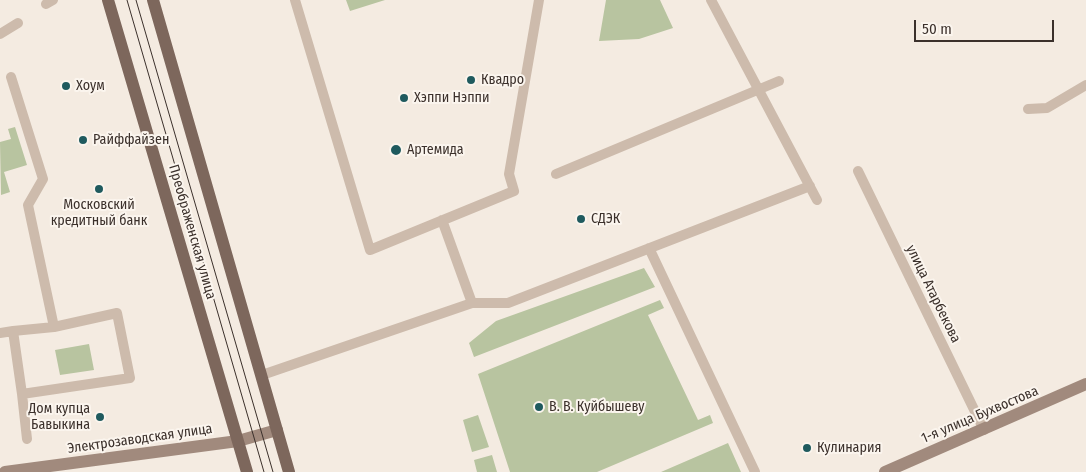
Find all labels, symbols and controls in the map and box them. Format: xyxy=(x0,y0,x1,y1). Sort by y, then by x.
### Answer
scale bar xyxy=(916,10,1056,42)
text: 50 m xyxy=(922,20,952,38)
place label: Квадро xyxy=(481,72,524,88)
marker: Квадро xyxy=(465,74,477,86)
place label: Хоум xyxy=(76,78,105,94)
marker: Хоум xyxy=(60,80,72,92)
place label: Хэппи Нэппи xyxy=(414,90,490,106)
marker: Хэппи Нэппи xyxy=(398,92,410,104)
place label: Райффайзен xyxy=(93,132,169,148)
marker: Райффайзен xyxy=(77,134,89,146)
place label: Артемида xyxy=(407,142,464,158)
marker: Артемида xyxy=(389,143,403,157)
street label: Преображенская улица xyxy=(165,163,219,301)
marker: Московский кредитный банк xyxy=(93,183,105,195)
place label: Московский кредитный банк xyxy=(51,197,147,230)
place label: СДЭК xyxy=(591,211,620,227)
marker: СДЭК xyxy=(575,213,587,225)
street label: улица Атарбекова xyxy=(902,242,964,346)
street label: 1-я улица Бухвостова xyxy=(919,383,1041,447)
place label: В. В. Куйбышеву xyxy=(549,399,645,415)
place label: Дом купца Бавыкина xyxy=(29,401,90,434)
marker: В. В. Куйбышеву xyxy=(533,401,545,413)
marker: Дом купца Бавыкина xyxy=(94,411,106,423)
street label: Электрозаводская улица xyxy=(66,421,214,457)
place label: Кулинария xyxy=(817,440,881,456)
marker: Кулинария xyxy=(801,442,813,454)

